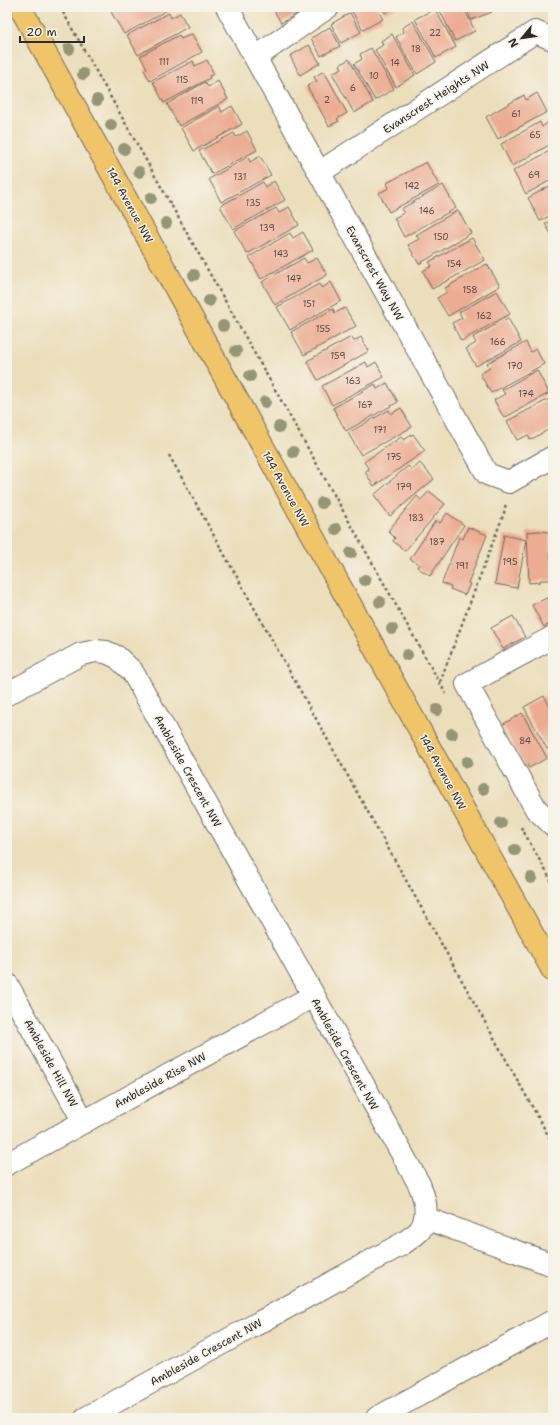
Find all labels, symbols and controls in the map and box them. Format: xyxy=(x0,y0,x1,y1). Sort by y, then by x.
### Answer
scale bar xyxy=(20,18,84,44)
north arrow xyxy=(502,18,542,58)
text: 20 m xyxy=(26,24,57,40)
house number: 22 xyxy=(429,27,441,39)
text: N xyxy=(505,35,522,50)
house number: 18 xyxy=(411,43,421,55)
house number: 111 xyxy=(159,56,169,68)
street label: Evanscrest Heights NW xyxy=(380,57,493,137)
house number: 14 xyxy=(390,57,400,69)
house number: 10 xyxy=(369,70,379,82)
house number: 115 xyxy=(176,74,188,86)
house number: 6 xyxy=(350,82,356,94)
house number: 2 xyxy=(324,94,330,106)
house number: 119 xyxy=(190,95,204,107)
house number: 61 xyxy=(511,108,521,120)
house number: 65 xyxy=(529,129,541,141)
street label: 144 Avenue NW xyxy=(103,165,157,246)
house number: 69 xyxy=(528,169,540,181)
house number: 131 xyxy=(234,171,246,183)
house number: 142 xyxy=(404,180,420,192)
house number: 135 xyxy=(246,197,260,209)
house number: 146 xyxy=(419,205,435,217)
house number: 139 xyxy=(259,222,275,234)
street label: Evanscrest Way NW xyxy=(342,223,407,324)
house number: 150 xyxy=(433,231,449,243)
house number: 143 xyxy=(273,248,289,260)
house number: 154 xyxy=(446,258,462,270)
house number: 147 xyxy=(286,273,302,285)
house number: 158 xyxy=(462,284,478,296)
house number: 151 xyxy=(303,298,315,310)
house number: 162 xyxy=(476,310,492,322)
house number: 155 xyxy=(316,323,330,335)
house number: 166 xyxy=(490,336,506,348)
house number: 159 xyxy=(331,350,346,362)
house number: 170 xyxy=(507,360,523,372)
house number: 163 xyxy=(345,375,361,387)
house number: 174 xyxy=(518,388,534,400)
house number: 167 xyxy=(357,399,373,411)
house number: 171 xyxy=(374,424,386,436)
street label: 144 Avenue NW xyxy=(259,449,313,530)
house number: 175 xyxy=(387,451,401,463)
house number: 179 xyxy=(396,481,412,493)
house number: 183 xyxy=(408,512,424,524)
house number: 187 xyxy=(429,536,445,548)
house number: 195 xyxy=(502,556,518,568)
house number: 191 xyxy=(455,560,469,572)
street label: Ambleside Crescent NW xyxy=(150,712,225,830)
street label: 144 Avenue NW xyxy=(416,732,470,813)
house number: 84 xyxy=(519,735,531,747)
street label: Ambleside Crescent NW xyxy=(307,995,382,1113)
street label: Ambleside Hill NW xyxy=(20,1017,81,1110)
street label: Ambleside Rise NW xyxy=(112,1049,209,1112)
street label: Ambleside Crescent NW xyxy=(147,1315,265,1390)

